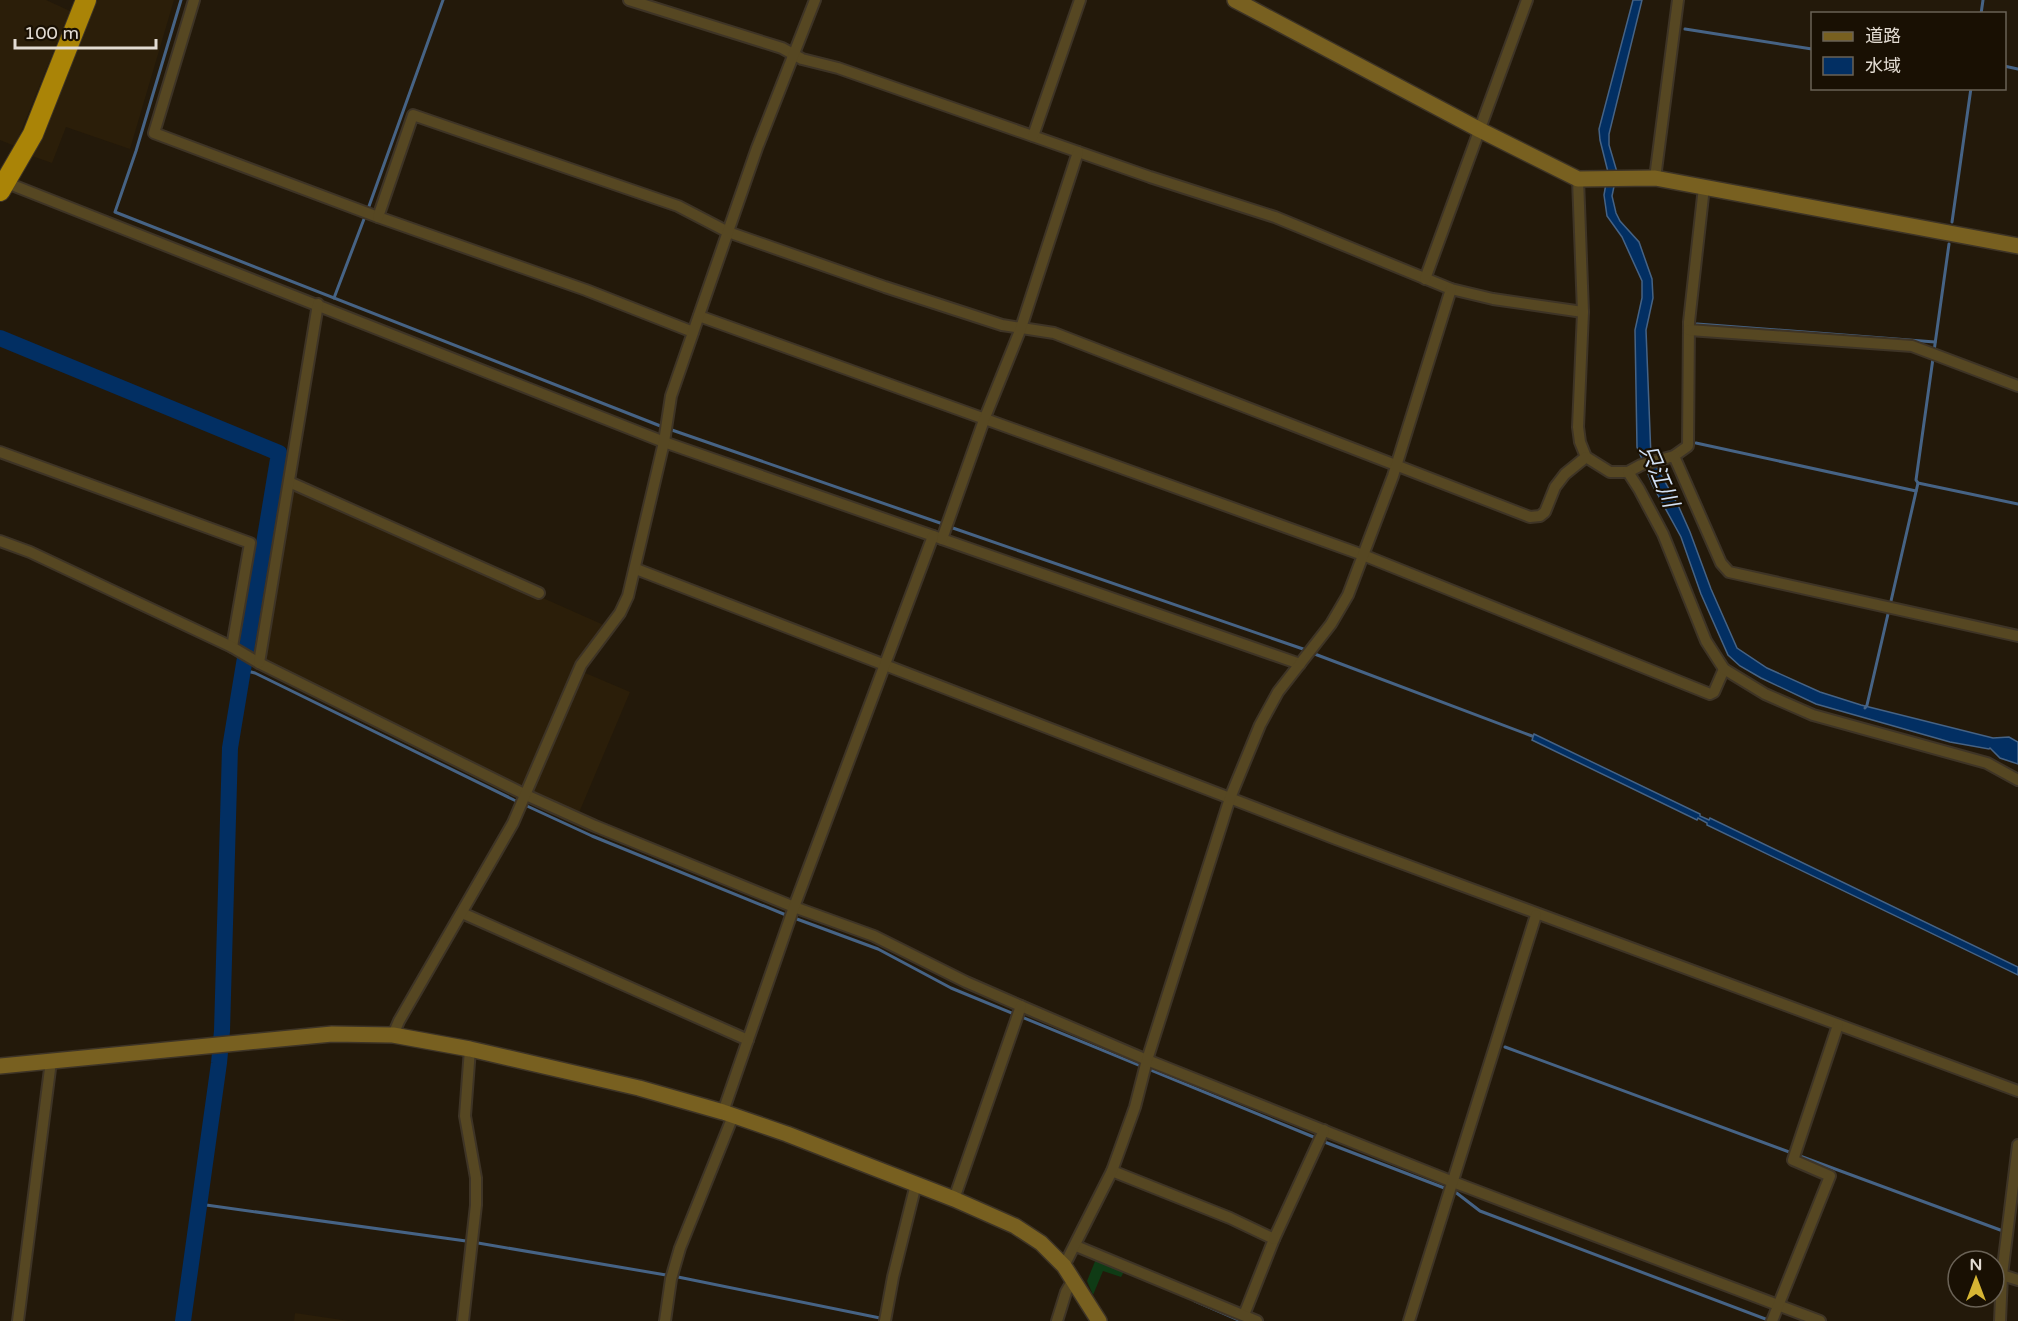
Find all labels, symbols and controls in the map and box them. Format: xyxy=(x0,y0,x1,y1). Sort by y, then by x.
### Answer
scale bar xyxy=(15,12,156,50)
legend xyxy=(1811,12,2006,90)
text: 100 m xyxy=(24,22,79,44)
text: 道路 xyxy=(1865,25,1901,47)
text: 水域 xyxy=(1865,55,1901,77)
water label: 只江川 xyxy=(1634,441,1685,513)
north arrow xyxy=(1946,1249,2006,1309)
text: N xyxy=(1970,1255,1982,1275)

